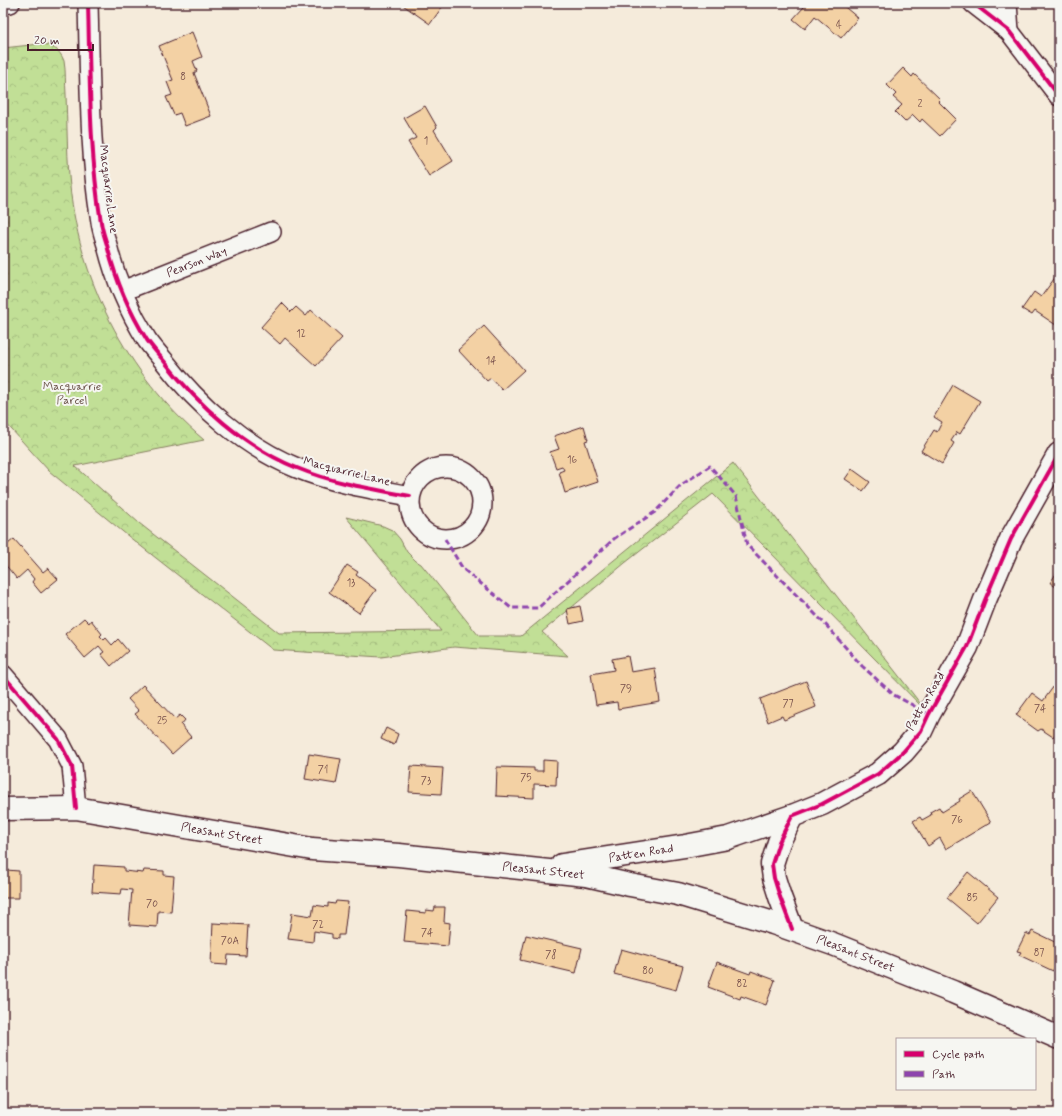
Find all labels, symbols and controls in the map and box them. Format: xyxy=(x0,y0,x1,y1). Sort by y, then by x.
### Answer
house number: 4 xyxy=(836,19,842,32)
scale bar xyxy=(28,26,93,52)
text: 20 m xyxy=(34,33,60,49)
house number: 8 xyxy=(180,71,186,84)
house number: 2 xyxy=(918,98,923,111)
house number: 1 xyxy=(424,135,428,148)
street label: Macquarrie Lane xyxy=(95,144,121,234)
street label: Pearson Way xyxy=(164,243,229,282)
house number: 12 xyxy=(296,328,306,341)
house number: 14 xyxy=(486,355,496,368)
park label: Macquarrie Parcel xyxy=(43,379,101,409)
street label: Macquarrie Lane xyxy=(302,453,392,491)
house number: 16 xyxy=(567,454,577,467)
house number: 13 xyxy=(347,577,355,590)
street label: Patten Road xyxy=(903,669,949,734)
house number: 79 xyxy=(620,683,632,696)
house number: 77 xyxy=(782,698,794,711)
house number: 74 xyxy=(1034,703,1046,716)
house number: 25 xyxy=(157,715,167,728)
house number: 71 xyxy=(318,764,328,777)
house number: 75 xyxy=(520,772,532,785)
house number: 73 xyxy=(421,775,431,788)
house number: 76 xyxy=(951,814,963,827)
street label: Pleasant Street xyxy=(180,819,264,849)
street label: Patten Road xyxy=(608,841,675,867)
street label: Pleasant Street xyxy=(501,859,586,884)
house number: 85 xyxy=(967,892,977,905)
house number: 70 xyxy=(146,898,158,911)
house number: 72 xyxy=(312,919,324,932)
house number: 74 xyxy=(421,927,433,940)
street label: Pleasant Street xyxy=(814,932,897,977)
house number: 70A xyxy=(221,935,239,948)
house number: 87 xyxy=(1034,947,1044,960)
house number: 78 xyxy=(545,948,557,962)
house number: 80 xyxy=(642,965,654,978)
house number: 82 xyxy=(737,978,747,991)
legend xyxy=(896,1038,1036,1090)
text: Cycle path xyxy=(932,1047,984,1063)
text: Path xyxy=(932,1067,955,1083)

